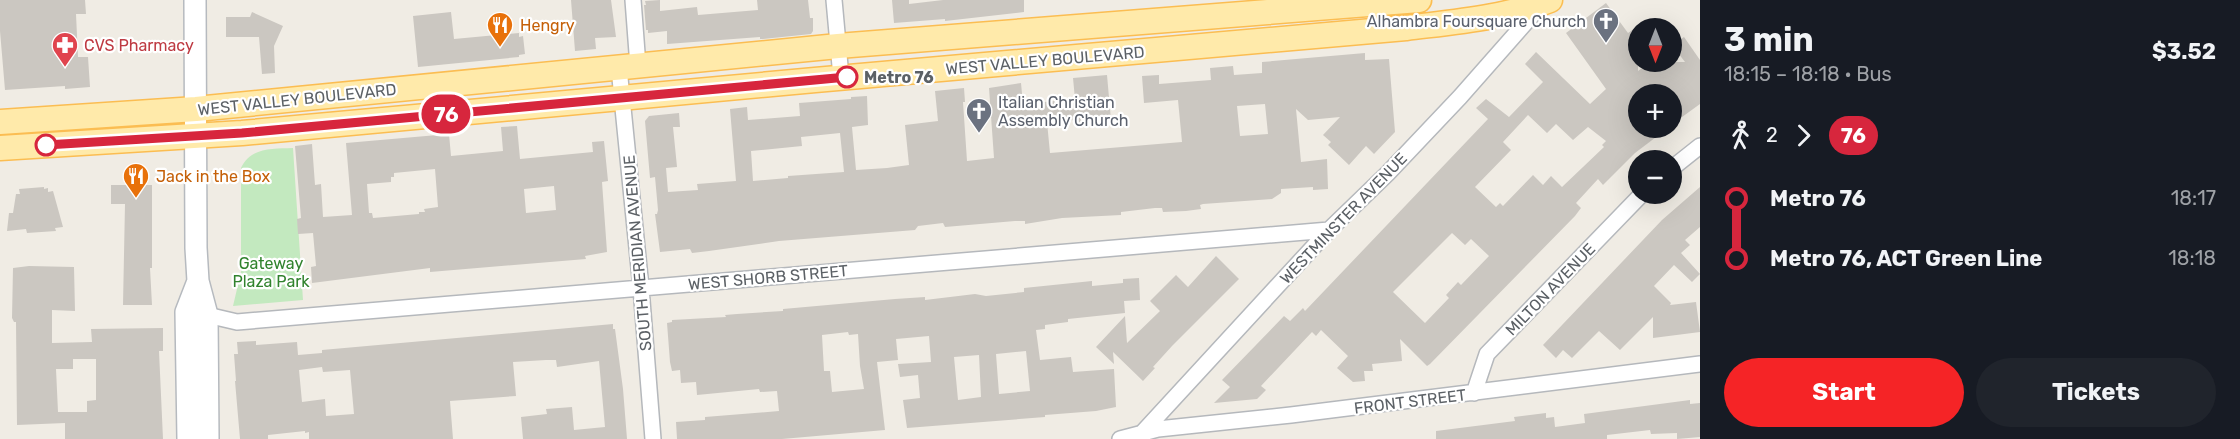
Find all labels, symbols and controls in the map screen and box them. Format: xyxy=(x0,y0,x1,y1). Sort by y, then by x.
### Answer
church icon: Alhambra Foursquare Church xyxy=(1591,6,1621,44)
restaurant icon: Hengry xyxy=(485,10,515,48)
place label: Alhambra Foursquare Church xyxy=(1367,12,1586,31)
place label: Hengry xyxy=(520,16,575,35)
north arrow xyxy=(1628,18,1682,72)
map controls xyxy=(1628,18,1682,204)
text: 3 min xyxy=(1724,20,1814,59)
pharmacy icon: CVS Pharmacy xyxy=(50,30,80,68)
place label: CVS Pharmacy xyxy=(84,36,194,55)
text: $3.52 xyxy=(2152,38,2216,65)
street label: WEST VALLEY BOULEVARD xyxy=(945,42,1145,79)
text: 18:15 – 18:18 · Bus xyxy=(1724,62,1892,86)
marker: Metro 76 xyxy=(836,66,858,88)
place label: Metro 76 xyxy=(864,68,934,87)
street label: WEST VALLEY BOULEVARD xyxy=(197,80,397,119)
button: + xyxy=(1628,84,1682,138)
place label: Italian Christian Assembly Church xyxy=(998,93,1129,130)
line badge: 76 xyxy=(419,94,473,134)
church icon: Italian Christian Assembly Church xyxy=(964,96,994,134)
text: 76 xyxy=(433,102,459,127)
icon: walk xyxy=(1724,119,1757,152)
icon: forward xyxy=(1787,119,1820,152)
text: 2 xyxy=(1766,123,1778,147)
text: 76 xyxy=(1841,123,1866,148)
unlabelled marker xyxy=(35,134,57,156)
street label: WESTMINSTER AVENUE xyxy=(1276,149,1411,288)
button: − xyxy=(1628,150,1682,204)
street label: SOUTH MERIDIAN AVENUE xyxy=(619,154,656,352)
restaurant icon: Jack in the Box xyxy=(121,161,151,199)
place label: Jack in the Box xyxy=(156,167,270,186)
text: Metro 76 xyxy=(1770,185,1866,212)
text: 18:17 xyxy=(2171,186,2216,210)
street label: MILTON AVENUE xyxy=(1502,239,1599,339)
text: Metro 76, ACT Green Line xyxy=(1770,245,2042,272)
text: 18:18 xyxy=(2168,246,2216,270)
park label: Gateway Plaza Park xyxy=(232,254,310,291)
street label: WEST SHORB STREET xyxy=(687,261,849,294)
button: Start xyxy=(1724,358,1964,427)
button: Tickets xyxy=(1976,358,2216,427)
street label: FRONT STREET xyxy=(1353,385,1467,418)

